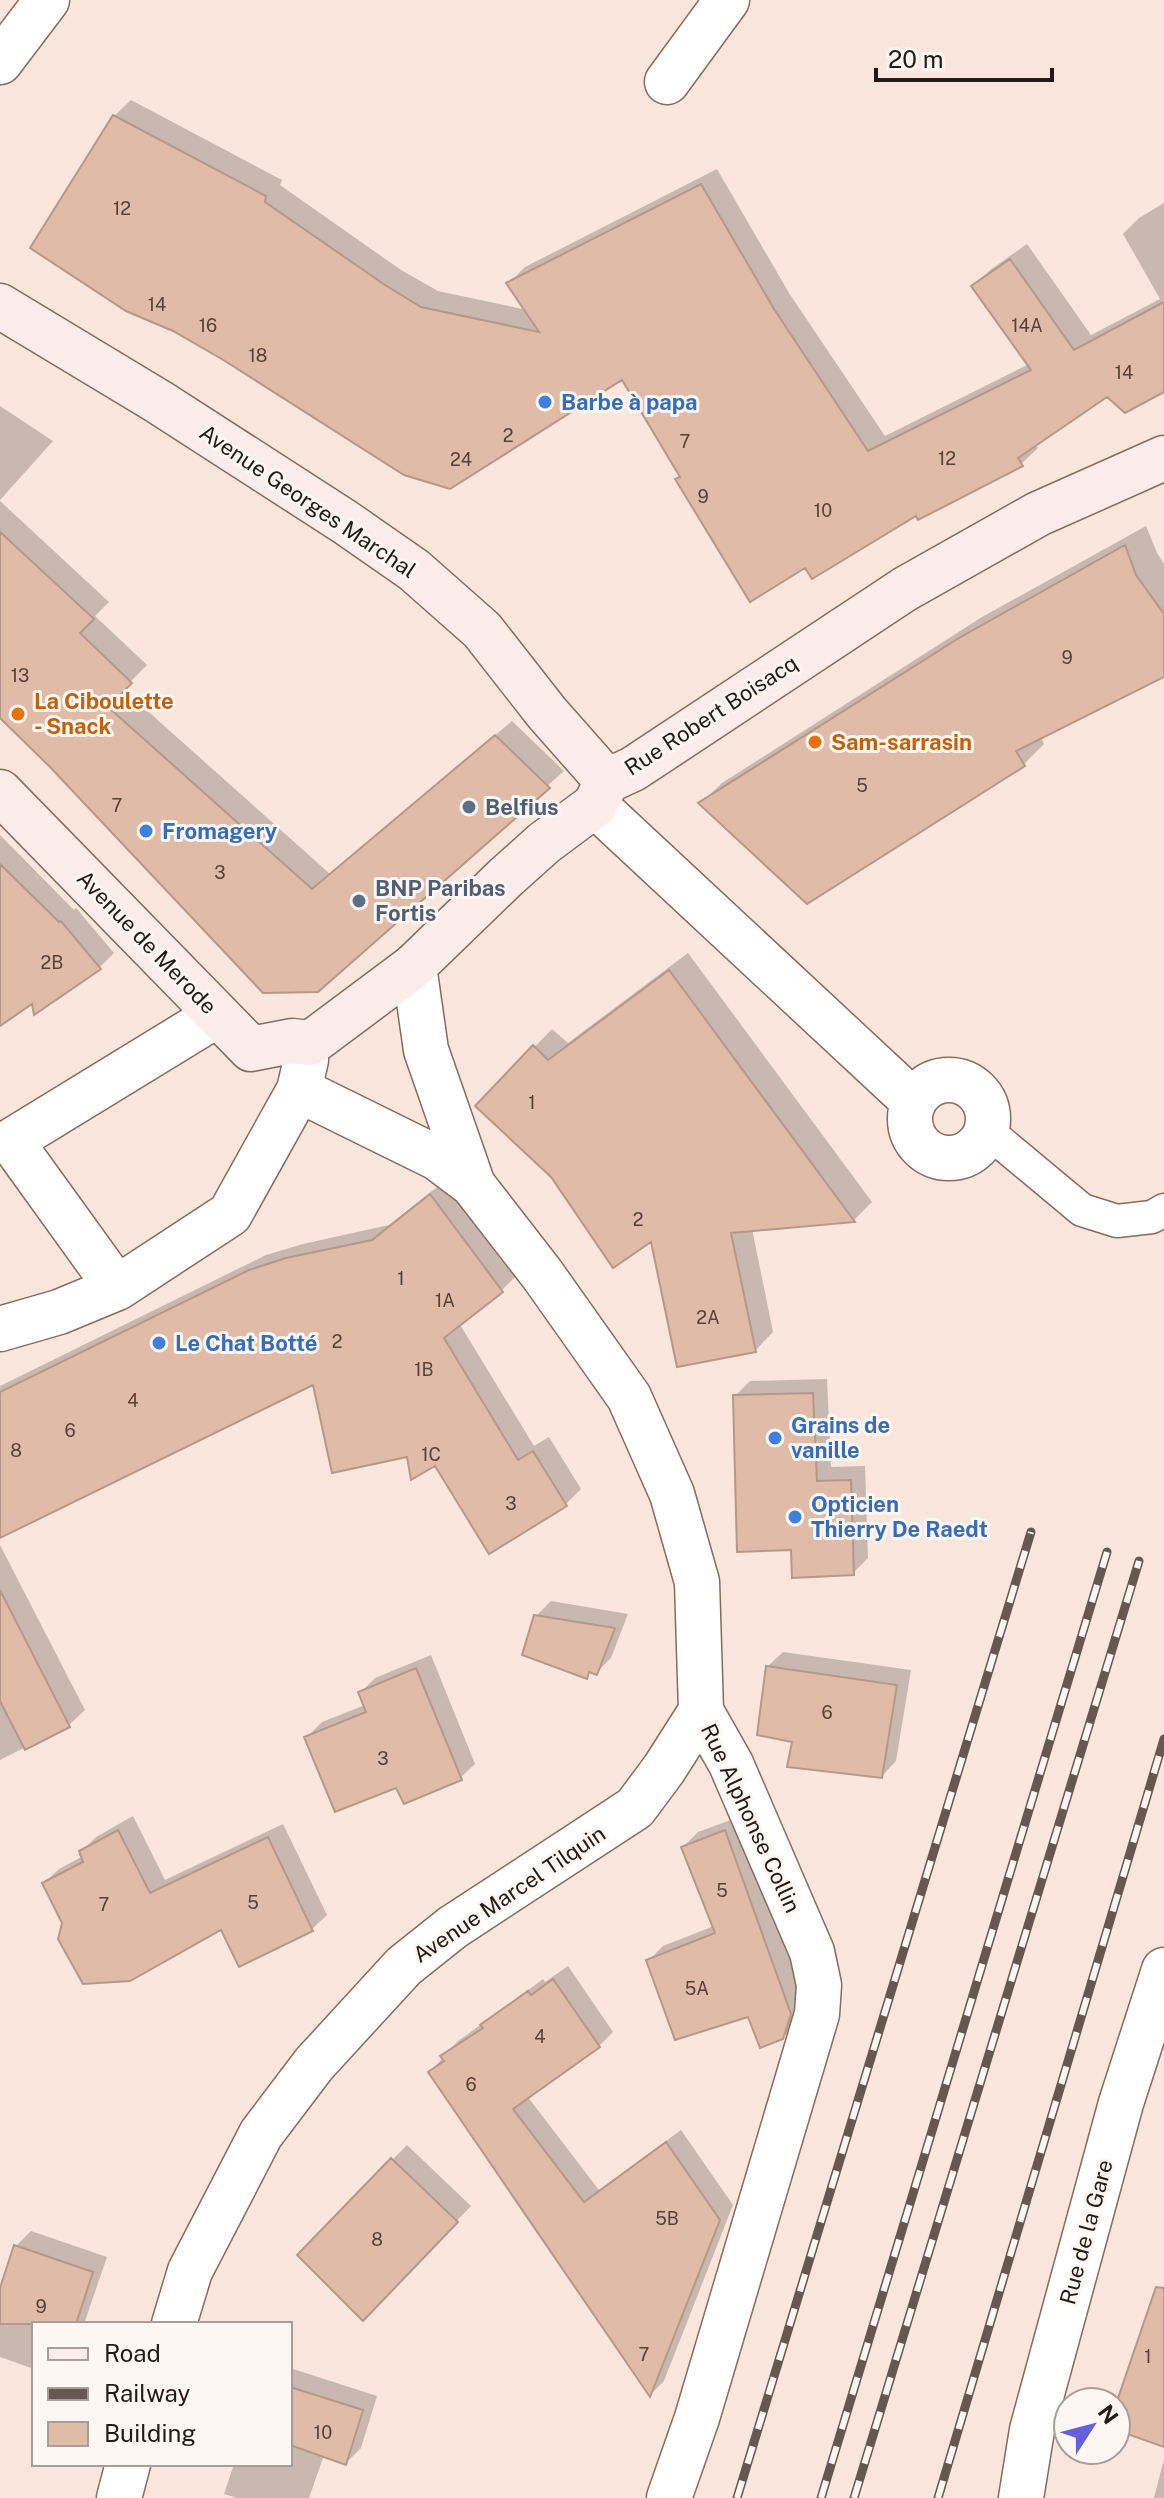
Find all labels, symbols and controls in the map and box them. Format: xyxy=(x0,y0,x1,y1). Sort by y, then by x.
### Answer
scale bar xyxy=(876,32,1052,82)
text: 20 m xyxy=(888,45,944,73)
house number: 12 xyxy=(113,198,131,219)
house number: 14 xyxy=(148,294,166,315)
house number: 16 xyxy=(199,315,217,336)
house number: 14A xyxy=(1011,315,1043,336)
house number: 18 xyxy=(249,345,267,366)
house number: 14 xyxy=(1115,362,1133,383)
place label: Barbe à papa xyxy=(561,389,697,415)
marker: Barbe à papa xyxy=(536,393,554,411)
street label: Avenue Georges Marchal xyxy=(195,419,421,583)
house number: 2 xyxy=(503,425,513,446)
house number: 7 xyxy=(680,431,690,452)
house number: 12 xyxy=(938,448,956,469)
house number: 24 xyxy=(450,449,472,470)
house number: 9 xyxy=(697,486,709,507)
house number: 10 xyxy=(814,500,832,521)
house number: 9 xyxy=(1061,647,1073,668)
street label: Rue Robert Boisacq xyxy=(620,649,802,781)
house number: 13 xyxy=(11,665,29,686)
place label: La Ciboulette - Snack xyxy=(34,688,174,739)
marker: La Ciboulette - Snack xyxy=(9,705,27,723)
place label: Sam-sarrasin xyxy=(831,729,972,755)
marker: Sam-sarrasin xyxy=(806,733,824,751)
house number: 5 xyxy=(856,775,868,796)
place label: Belfius xyxy=(485,794,559,820)
house number: 7 xyxy=(112,795,122,816)
marker: Belfius xyxy=(460,798,478,816)
place label: Fromagery xyxy=(162,818,278,844)
marker: Fromagery xyxy=(137,822,155,840)
house number: 3 xyxy=(214,862,226,883)
street label: Avenue de Merode xyxy=(72,865,222,1019)
place label: BNP Paribas Fortis xyxy=(375,875,506,926)
marker: BNP Paribas Fortis xyxy=(350,892,368,910)
house number: 2B xyxy=(41,952,63,973)
house number: 1 xyxy=(528,1092,536,1113)
house number: 2 xyxy=(633,1209,643,1230)
house number: 1 xyxy=(397,1268,405,1289)
house number: 1A xyxy=(435,1290,455,1311)
house number: 2A xyxy=(696,1307,720,1328)
place label: Le Chat Botté xyxy=(175,1330,317,1356)
house number: 2 xyxy=(332,1331,342,1352)
marker: Le Chat Botté xyxy=(150,1334,168,1352)
house number: 1B xyxy=(414,1359,434,1380)
house number: 4 xyxy=(127,1390,139,1411)
place label: Grains de vanille xyxy=(791,1412,890,1463)
house number: 6 xyxy=(64,1420,76,1441)
marker: Grains de vanille xyxy=(766,1429,784,1447)
house number: 8 xyxy=(10,1440,22,1461)
house number: 1C xyxy=(421,1444,441,1465)
place label: Opticien Thierry De Raedt xyxy=(811,1491,988,1542)
house number: 3 xyxy=(505,1493,517,1514)
marker: Opticien Thierry De Raedt xyxy=(786,1508,804,1526)
house number: 6 xyxy=(821,1702,833,1723)
street label: Rue Alphonse Collin xyxy=(696,1719,806,1917)
house number: 3 xyxy=(377,1748,389,1769)
street label: Avenue Marcel Tilquin xyxy=(408,1820,610,1968)
house number: 5 xyxy=(716,1880,728,1901)
house number: 5 xyxy=(247,1892,259,1913)
house number: 7 xyxy=(99,1894,109,1915)
house number: 5A xyxy=(685,1978,709,1999)
house number: 4 xyxy=(534,2026,546,2047)
house number: 6 xyxy=(465,2074,477,2095)
street label: Rue de la Gare xyxy=(1054,2157,1118,2307)
house number: 5B xyxy=(655,2208,679,2229)
house number: 8 xyxy=(371,2229,383,2250)
house number: 9 xyxy=(35,2296,47,2317)
legend xyxy=(32,2322,292,2466)
text: Road xyxy=(104,2339,161,2367)
house number: 7 xyxy=(639,2344,649,2365)
house number: 1 xyxy=(1144,2346,1152,2367)
text: Railway xyxy=(104,2379,190,2407)
north arrow xyxy=(1052,2386,1132,2466)
text: N xyxy=(1093,2400,1124,2429)
text: Building xyxy=(104,2419,196,2447)
house number: 10 xyxy=(314,2422,332,2443)

